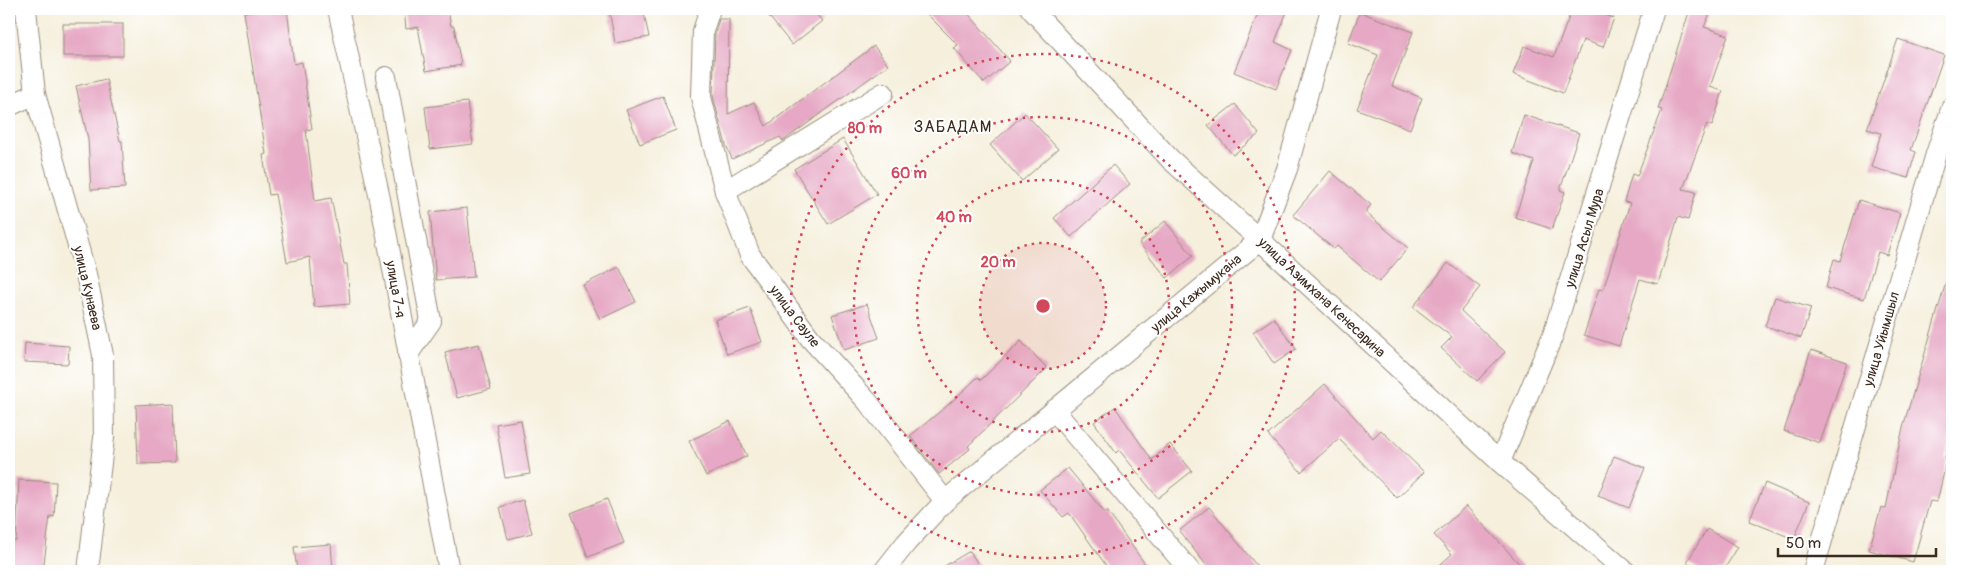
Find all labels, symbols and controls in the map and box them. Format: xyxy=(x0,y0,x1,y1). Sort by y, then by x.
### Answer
district label: ЗАБАДАМ xyxy=(914,117,992,137)
text: 80 m xyxy=(848,119,882,138)
text: 60 m xyxy=(891,164,927,183)
street label: улица Асыл Мура xyxy=(1561,187,1608,291)
text: 40 m xyxy=(936,208,972,227)
street label: улица Азимхана Кенесарина xyxy=(1254,233,1389,361)
street label: улица Кунаева xyxy=(69,243,105,332)
street label: улица Кажымукана xyxy=(1147,251,1245,337)
text: 20 m xyxy=(980,253,1016,272)
street label: улица 7-я xyxy=(382,258,409,319)
street label: улица Сауле xyxy=(765,281,823,351)
street label: улица Уйымшыл xyxy=(1860,290,1903,389)
centre of rings xyxy=(1034,297,1052,315)
scale bar xyxy=(1778,525,1936,557)
text: 50 m xyxy=(1786,534,1821,553)

